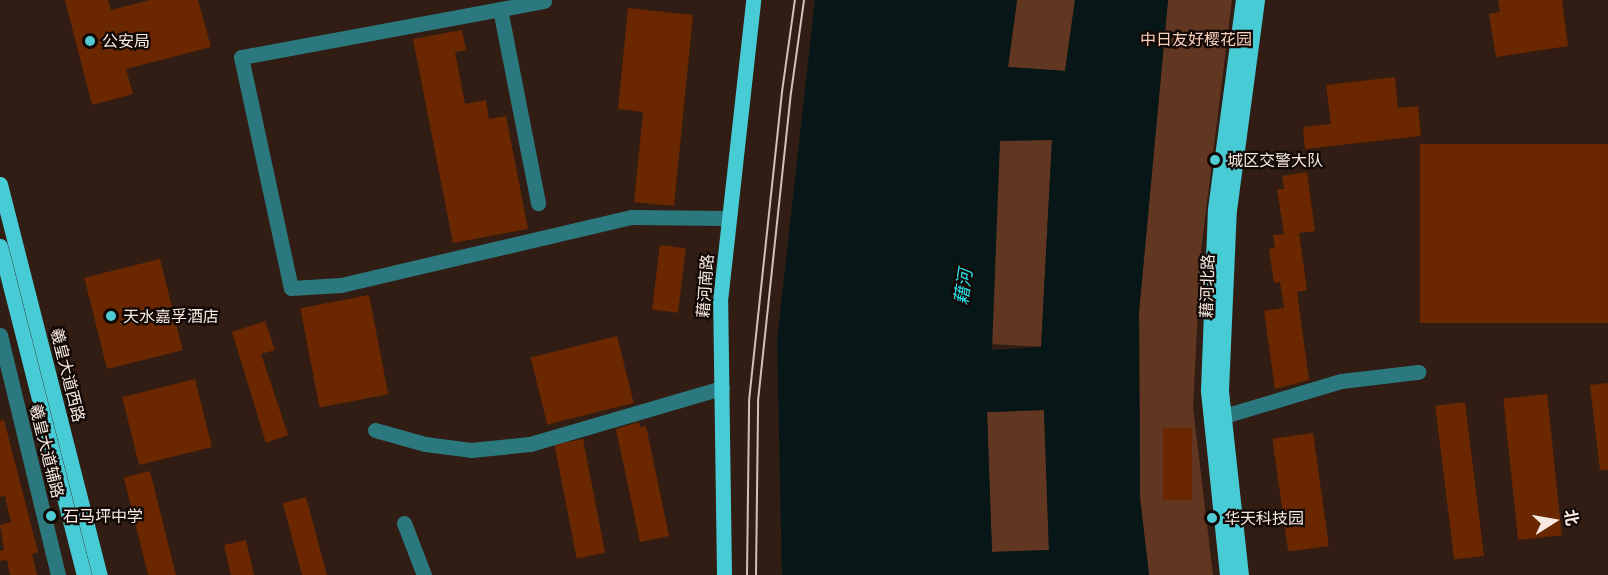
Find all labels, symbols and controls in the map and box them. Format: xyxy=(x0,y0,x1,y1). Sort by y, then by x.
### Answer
park label: 中日友好樱花园 xyxy=(1140,29,1252,49)
place label: 公安局 xyxy=(102,31,150,51)
marker: 公安局 xyxy=(83,34,97,48)
place label: 城区交警大队 xyxy=(1227,150,1323,170)
marker: 城区交警大队 xyxy=(1208,153,1222,167)
street label: 藉河南路 xyxy=(693,253,717,319)
street label: 藉河北路 xyxy=(1196,254,1218,318)
water label: 藉河 xyxy=(951,268,977,306)
place label: 天水嘉孚酒店 xyxy=(123,306,219,326)
marker: 天水嘉孚酒店 xyxy=(104,309,118,323)
street label: 羲皇大道西路 xyxy=(47,326,89,424)
street label: 羲皇大道辅路 xyxy=(26,402,68,500)
north arrow xyxy=(1524,491,1584,551)
place label: 石马坪中学 xyxy=(63,506,143,526)
text: 北 xyxy=(1558,507,1585,528)
place label: 华天科技园 xyxy=(1224,508,1304,528)
marker: 石马坪中学 xyxy=(44,509,58,523)
marker: 华天科技园 xyxy=(1205,511,1219,525)

